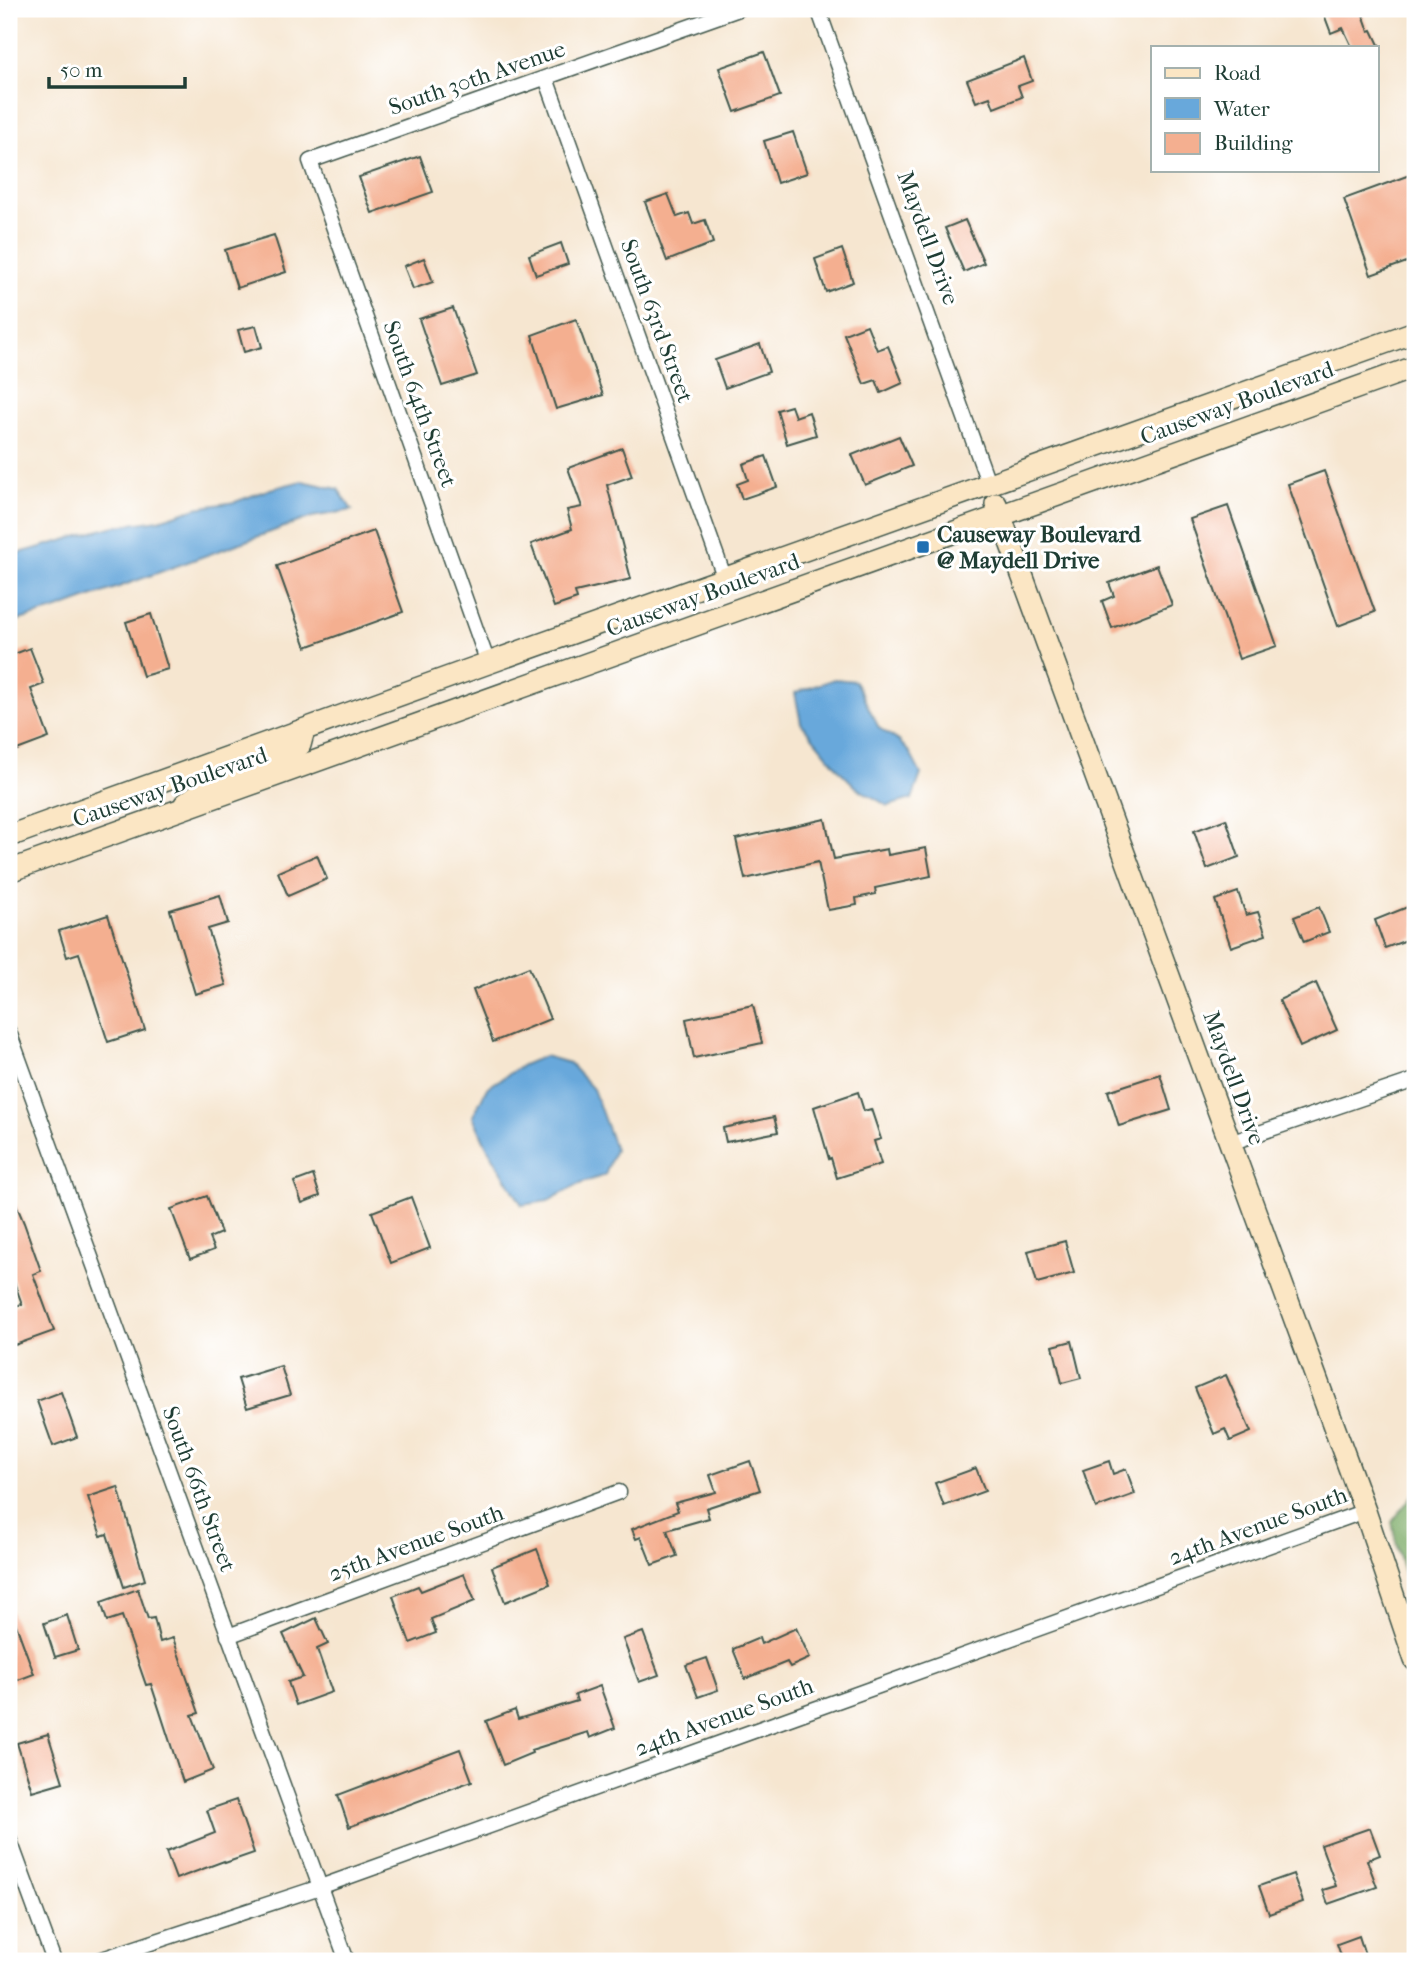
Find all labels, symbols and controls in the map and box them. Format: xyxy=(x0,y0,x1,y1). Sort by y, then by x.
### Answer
street label: South 30th Avenue xyxy=(385,35,569,121)
scale bar xyxy=(49,46,186,90)
legend xyxy=(1151,46,1378,172)
text: 50 m xyxy=(60,58,103,82)
text: Road xyxy=(1214,61,1261,85)
text: Water xyxy=(1213,97,1270,121)
text: Building xyxy=(1214,131,1293,155)
street label: Maydell Drive xyxy=(891,167,965,309)
street label: South 63rd Street xyxy=(615,236,699,406)
street label: South 64th Street xyxy=(377,317,463,491)
street label: Causeway Boulevard xyxy=(1137,355,1338,451)
place label: Causeway Boulevard @ Maydell Drive xyxy=(937,521,1142,574)
marker: Causeway Boulevard @ Maydell Drive xyxy=(915,539,931,555)
street label: Causeway Boulevard xyxy=(603,547,804,643)
street label: Causeway Boulevard xyxy=(69,741,271,833)
street label: Maydell Drive xyxy=(1197,1007,1271,1149)
street label: South 66th Street xyxy=(157,1403,241,1575)
street label: 24th Avenue South xyxy=(1165,1481,1351,1571)
street label: 25th Avenue South xyxy=(325,1499,507,1587)
street label: 24th Avenue South xyxy=(631,1672,817,1762)

